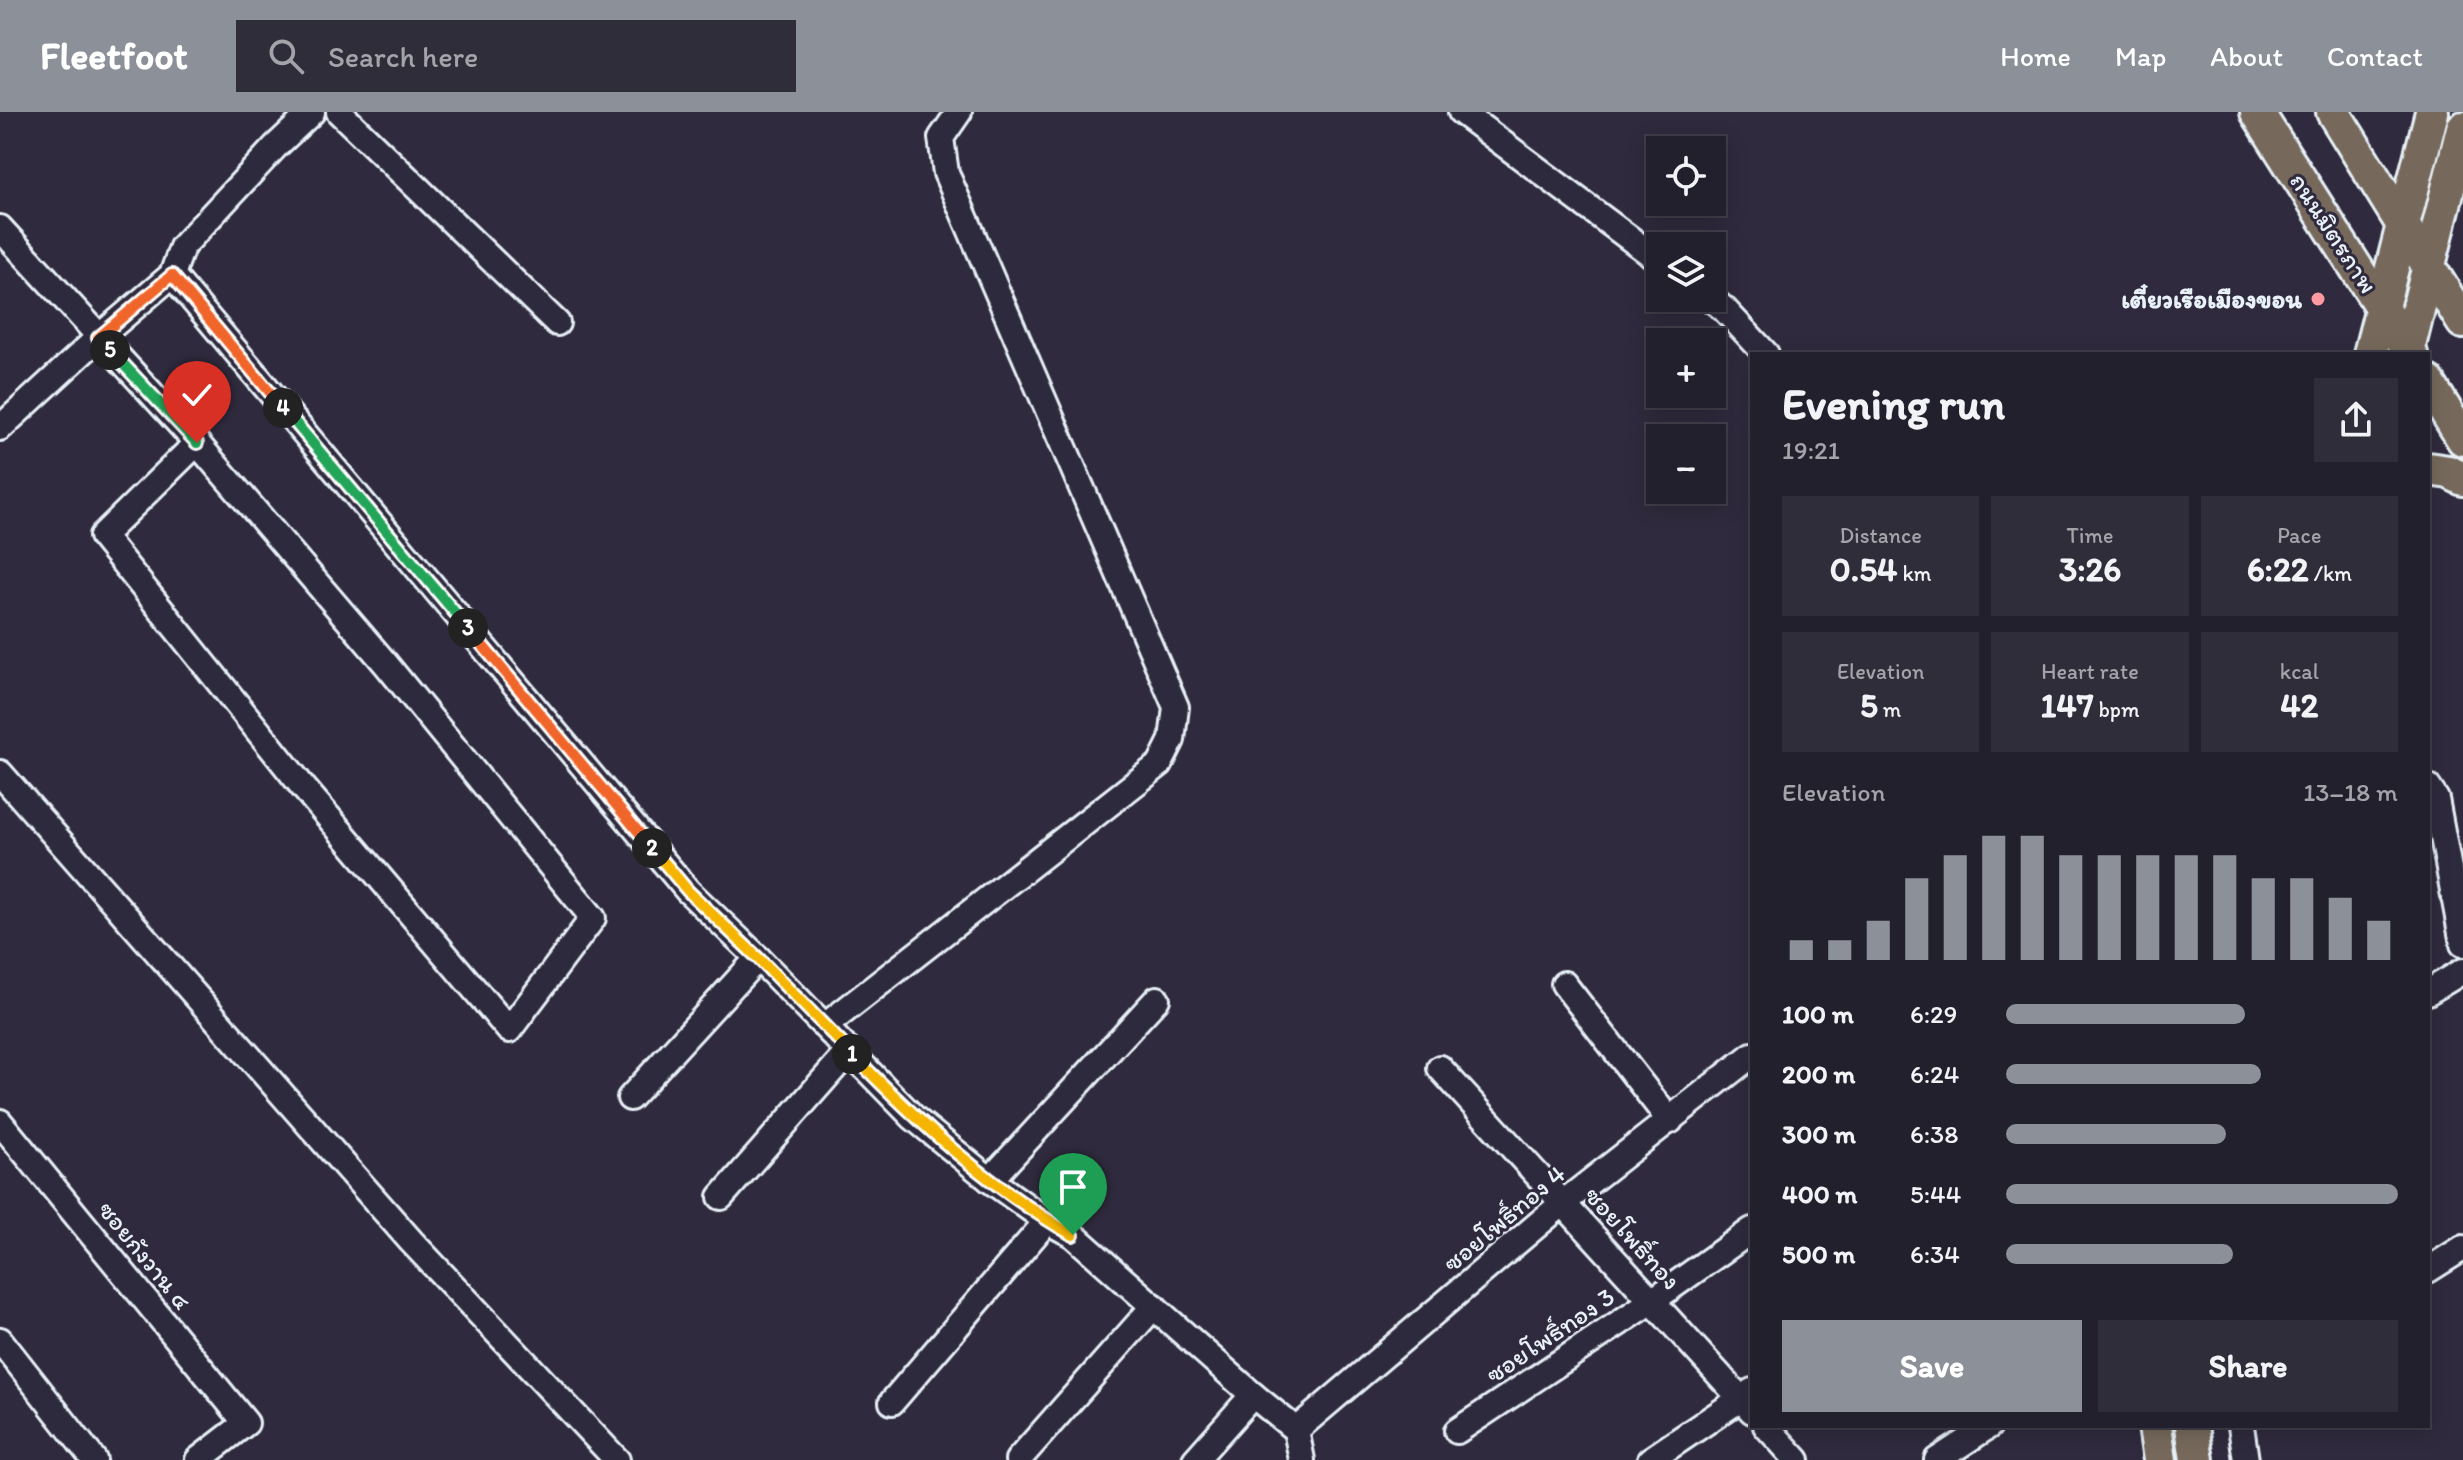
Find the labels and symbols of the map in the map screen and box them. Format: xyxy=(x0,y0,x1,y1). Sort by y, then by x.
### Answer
street label: ถนนมิตรภาพ xyxy=(2283,167,2385,299)
place label: เตี๋ยวเรือเมืองขอน xyxy=(2121,283,2303,315)
marker: เตี๋ยวเรือเมืองขอน xyxy=(2309,290,2327,308)
pin: 5 xyxy=(90,330,130,370)
pin xyxy=(163,361,231,443)
pin: 4 xyxy=(263,388,303,428)
pin: 3 xyxy=(448,608,488,648)
pin: 2 xyxy=(632,828,672,868)
pin: 1 xyxy=(832,1034,872,1074)
pin xyxy=(1039,1153,1107,1235)
street label: ซอยโพธิ์ทอง 4 xyxy=(1436,1157,1572,1278)
street label: ซอยโพธิ์ทอง xyxy=(1578,1180,1688,1296)
street label: ซอยกังวาน ๔ xyxy=(92,1194,198,1316)
street label: ซอยโพธิ์ทอง 3 xyxy=(1479,1280,1621,1390)

